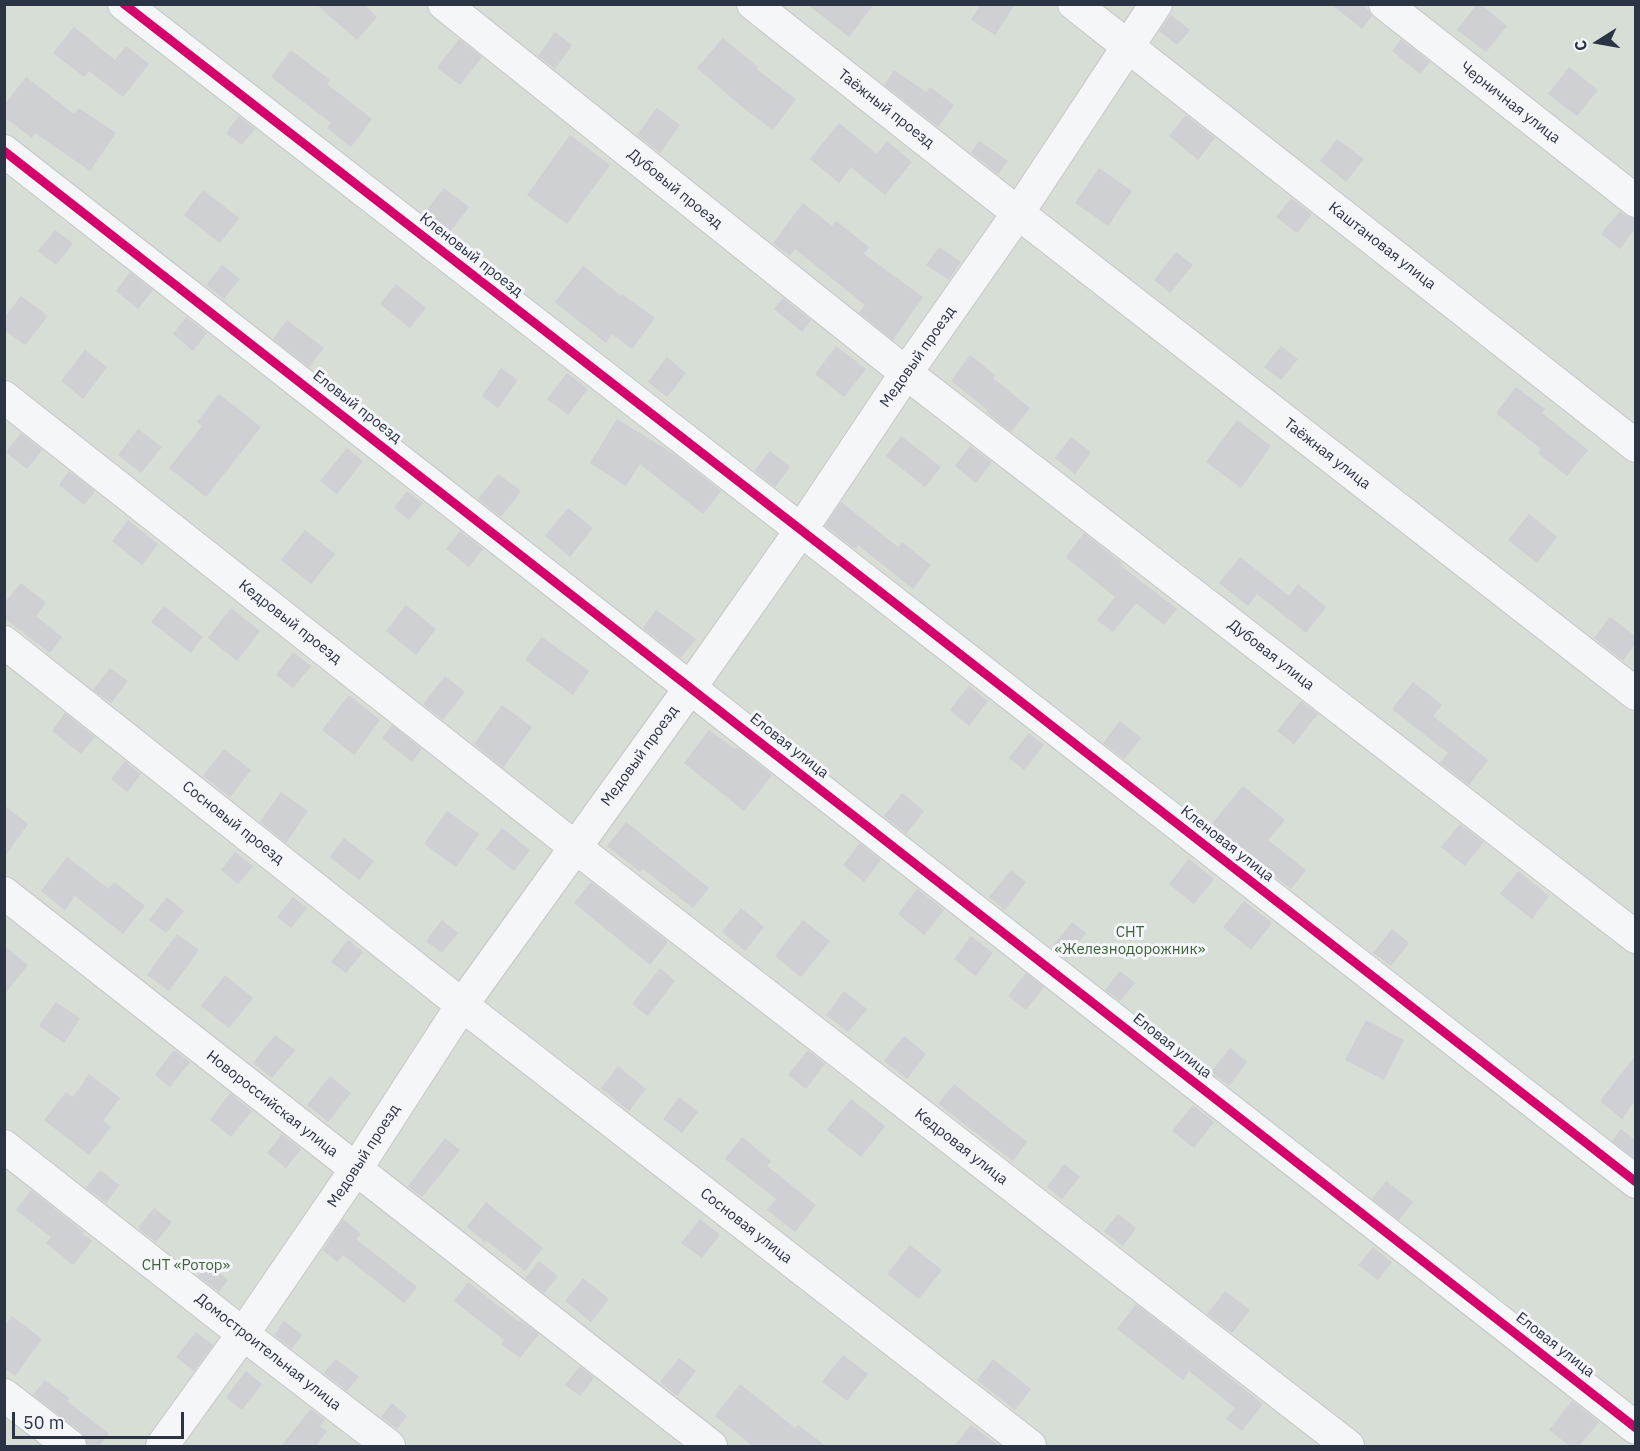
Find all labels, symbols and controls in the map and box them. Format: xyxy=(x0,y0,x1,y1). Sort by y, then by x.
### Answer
north arrow xyxy=(1568,12,1628,72)
text: С xyxy=(1570,38,1591,52)
street label: Черничная улица xyxy=(1456,58,1564,148)
street label: Таёжный проезд xyxy=(834,66,938,152)
street label: Дубовый проезд xyxy=(624,145,726,233)
street label: Каштановая улица xyxy=(1325,198,1439,294)
street label: Кленовый проезд xyxy=(416,209,526,301)
street label: Медовый проезд xyxy=(876,303,960,411)
street label: Еловый проезд xyxy=(309,367,405,447)
street label: Таёжная улица xyxy=(1280,415,1374,493)
street label: Кедровый проезд xyxy=(235,576,345,668)
street label: Дубовая улица xyxy=(1224,616,1318,694)
street label: Медовый проезд xyxy=(598,702,682,810)
street label: Еловая улица xyxy=(746,710,832,782)
street label: Сосновый проезд xyxy=(178,778,288,868)
street label: Кленовая улица xyxy=(1177,802,1277,886)
park label: СНТ «Железнодорожник» xyxy=(1055,924,1205,959)
street label: Еловая улица xyxy=(1129,1010,1215,1082)
street label: Новороссийская улица xyxy=(203,1047,341,1161)
street label: Медовый проезд xyxy=(324,1101,404,1211)
street label: Кедровая улица xyxy=(911,1105,1011,1189)
street label: Сосновая улица xyxy=(696,1184,796,1268)
park label: СНТ «Ротор» xyxy=(142,1257,230,1275)
street label: Домостроительная улица xyxy=(192,1289,344,1415)
street label: Еловая улица xyxy=(1512,1309,1598,1381)
scale bar xyxy=(15,1400,188,1438)
text: 50 m xyxy=(23,1411,65,1434)

